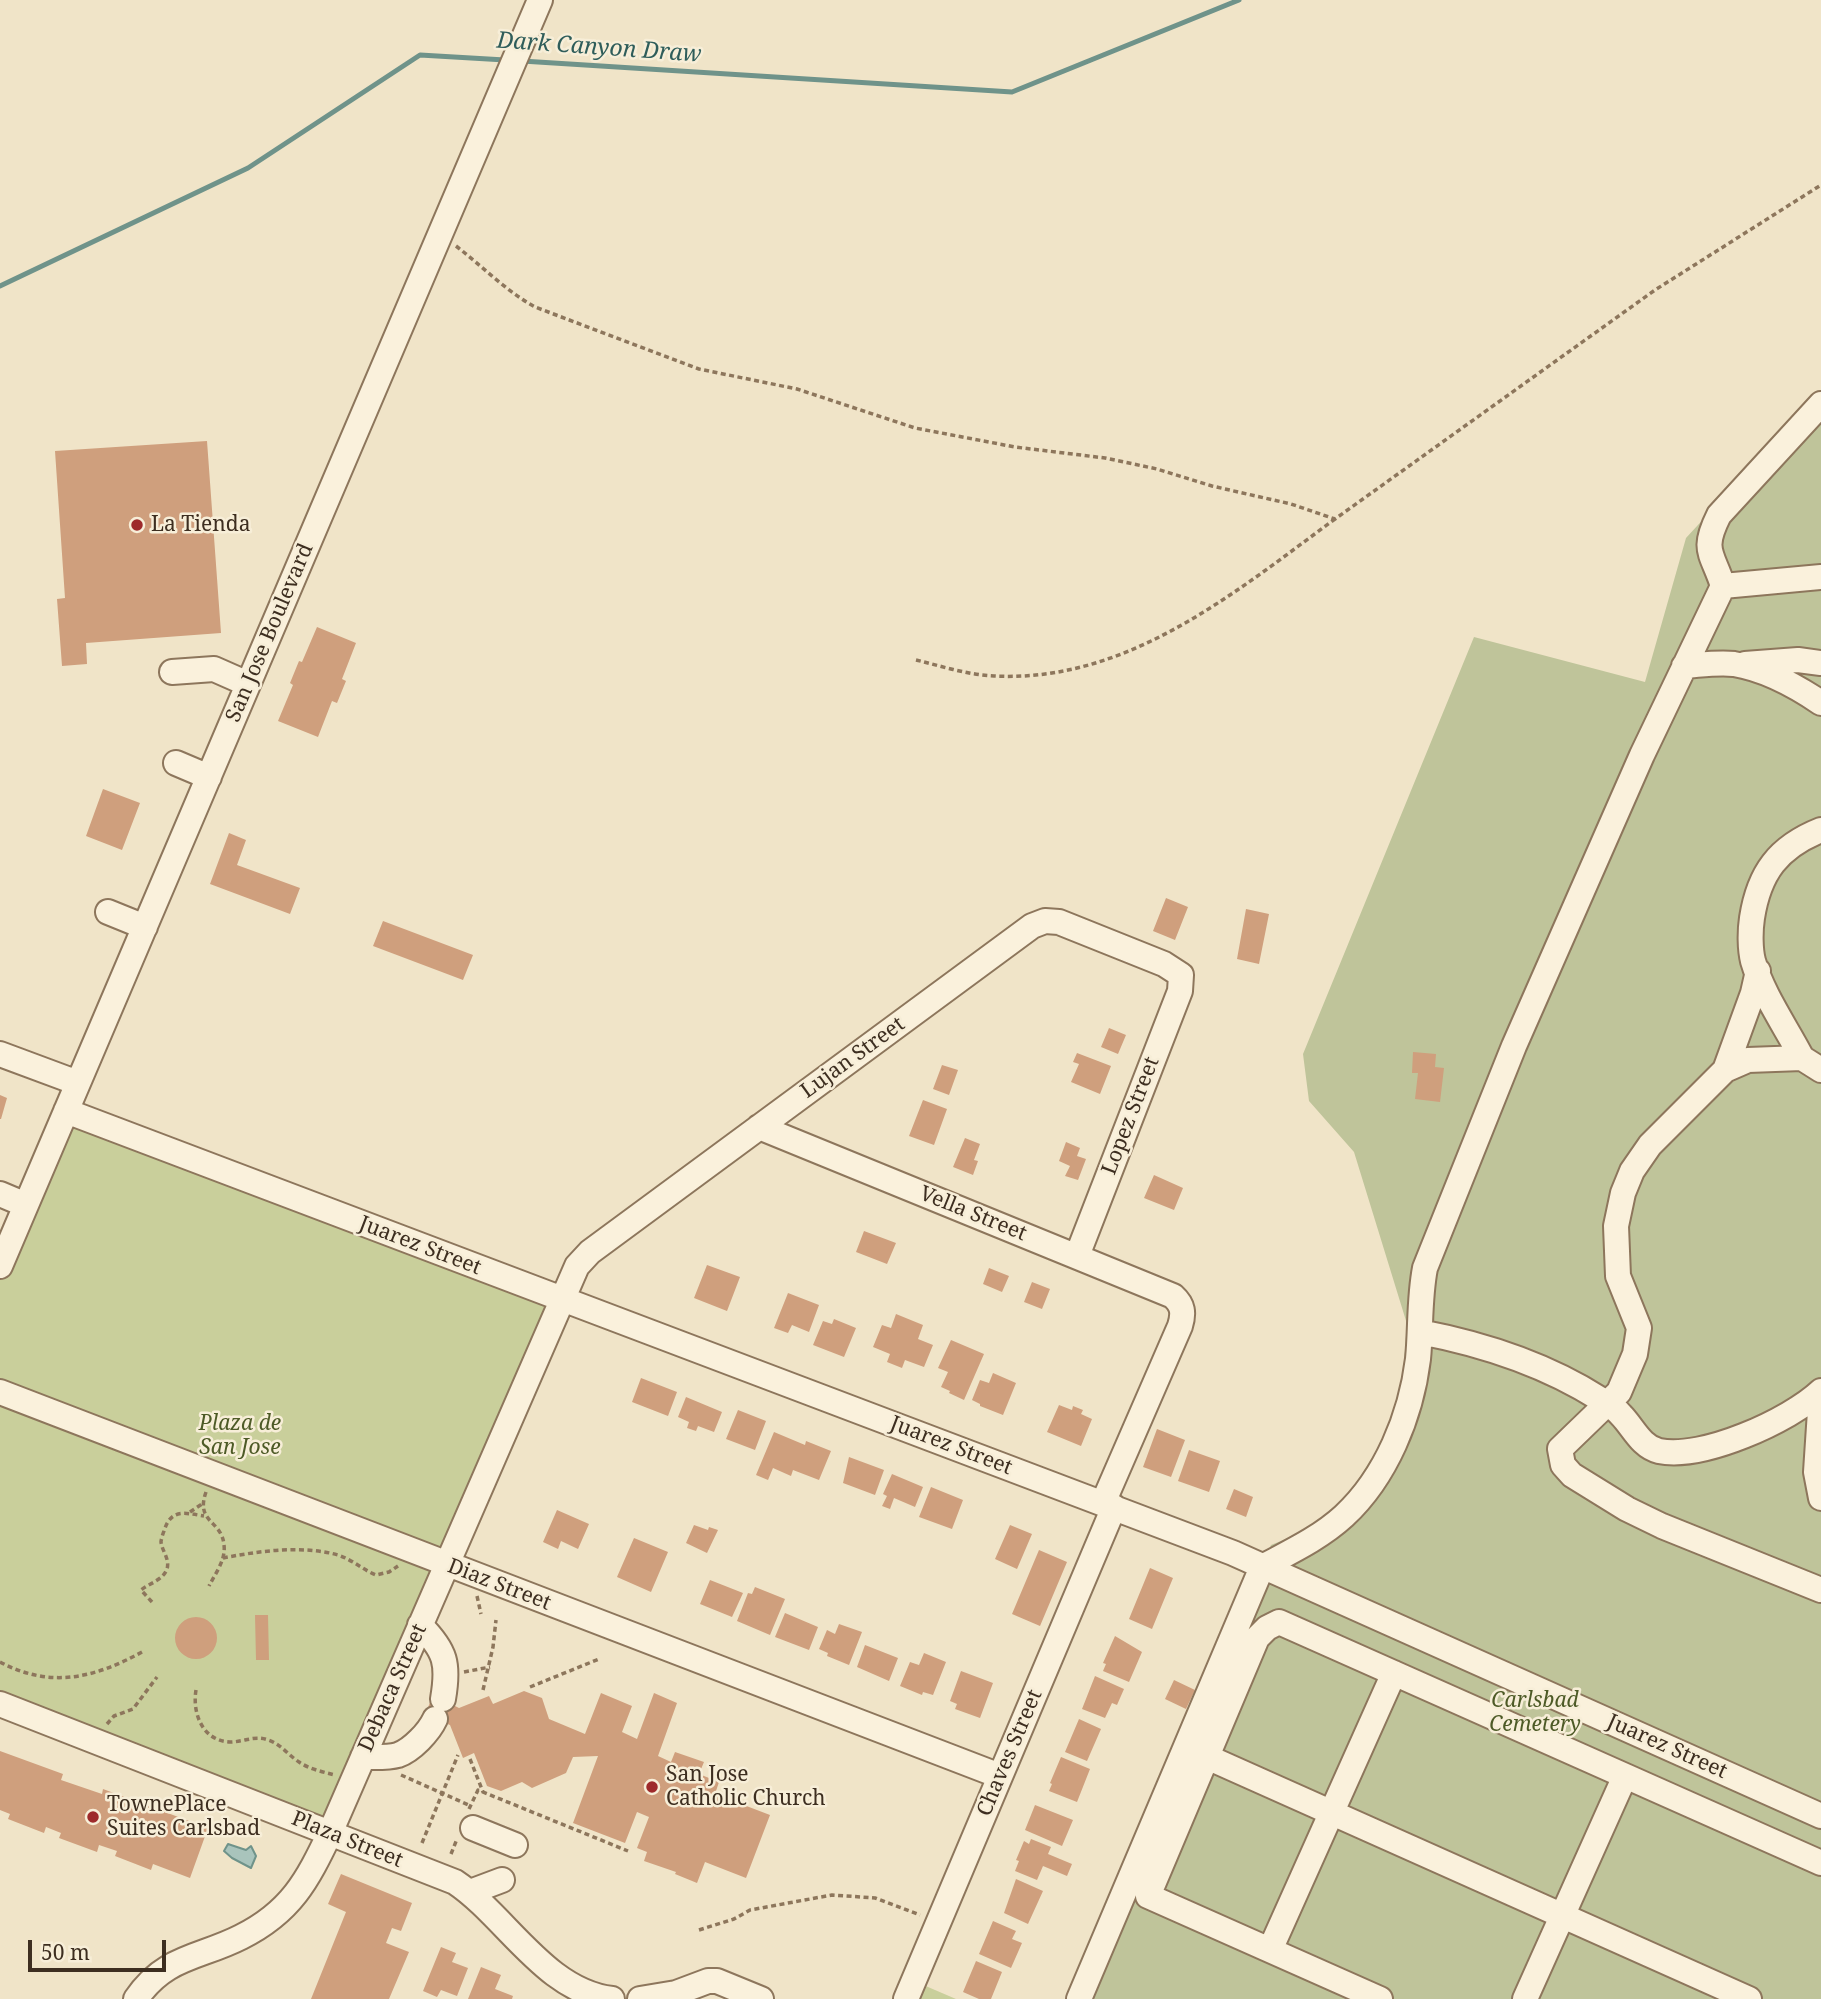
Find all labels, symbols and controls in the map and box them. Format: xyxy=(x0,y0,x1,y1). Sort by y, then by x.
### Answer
water label: Dark Canyon Draw xyxy=(496,27,702,69)
place label: La Tienda xyxy=(151,512,250,538)
marker: La Tienda xyxy=(129,517,145,533)
street label: San Jose Boulevard xyxy=(221,540,319,726)
street label: Lujan Street xyxy=(796,1012,910,1104)
street label: Lopez Street xyxy=(1097,1054,1165,1178)
street label: Vella Street xyxy=(916,1181,1030,1247)
street label: Juarez Street xyxy=(355,1211,485,1281)
park label: Plaza de San Jose xyxy=(199,1411,281,1461)
street label: Juarez Street xyxy=(886,1411,1016,1481)
street label: Diaz Street xyxy=(444,1554,554,1616)
street label: Debaca Street xyxy=(354,1620,432,1756)
street label: Chaves Street xyxy=(972,1686,1048,1820)
park label: Carlsbad Cemetery xyxy=(1489,1688,1581,1738)
street label: Juarez Street xyxy=(1603,1709,1731,1785)
place label: San Jose Catholic Church xyxy=(666,1762,826,1812)
marker: San Jose Catholic Church xyxy=(644,1779,660,1795)
place label: TownePlace Suites Carlsbad xyxy=(107,1792,260,1842)
street label: Plaza Street xyxy=(288,1806,406,1874)
marker: TownePlace Suites Carlsbad xyxy=(85,1809,101,1825)
scale bar xyxy=(32,1926,170,1970)
text: 50 m xyxy=(41,1938,90,1966)

